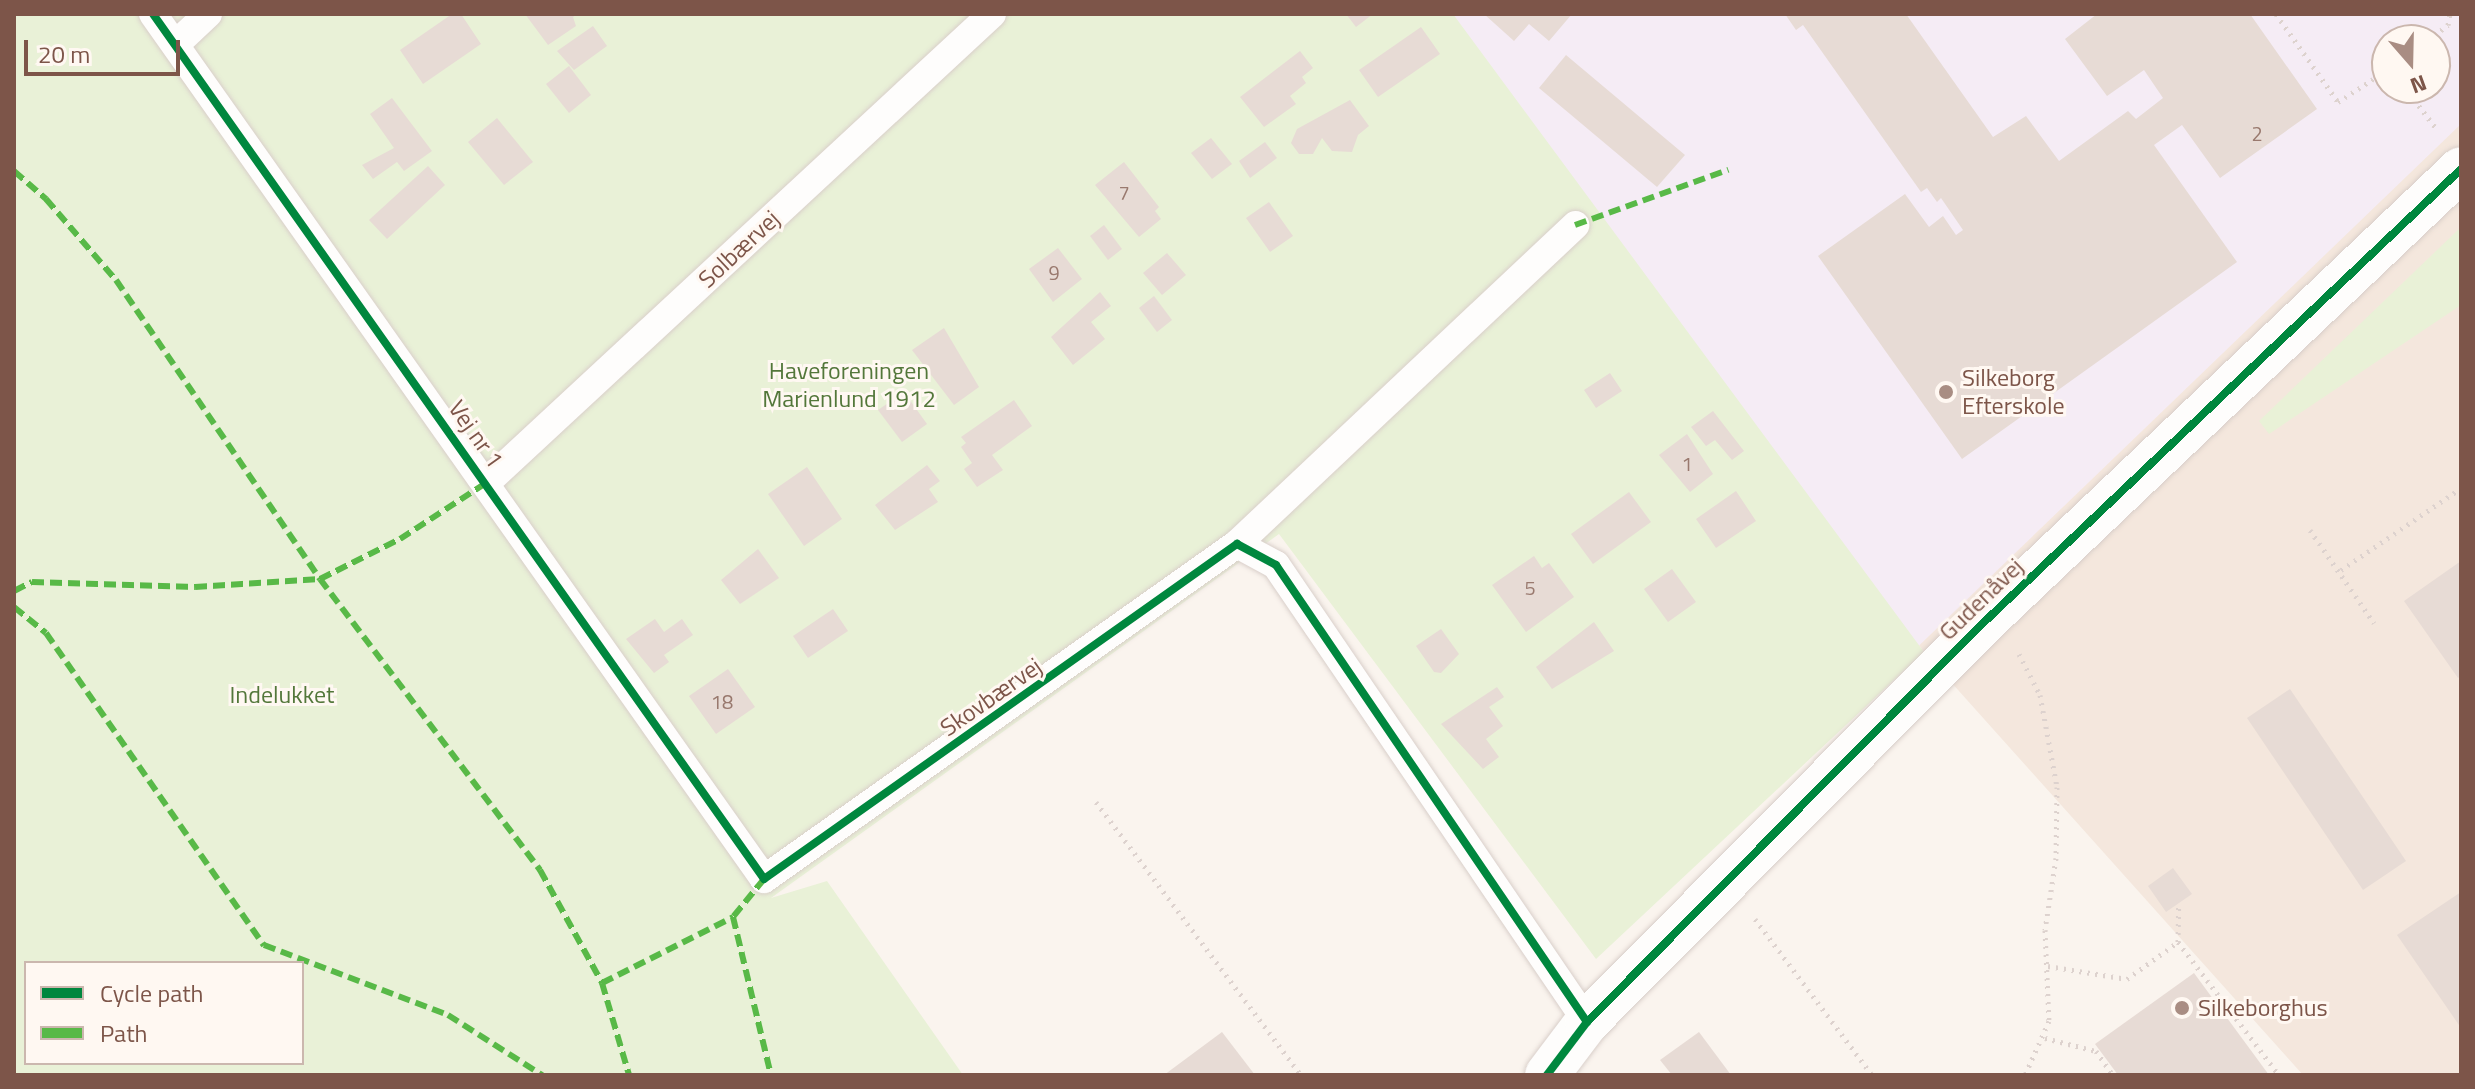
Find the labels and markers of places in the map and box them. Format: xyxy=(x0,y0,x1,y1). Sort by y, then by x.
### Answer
place label: Silkeborg Efterskole xyxy=(1962,364,2065,420)
marker: Silkeborg Efterskole xyxy=(1937,383,1955,401)
place label: Silkeborghus xyxy=(2198,994,2328,1022)
marker: Silkeborghus xyxy=(2173,999,2191,1017)

